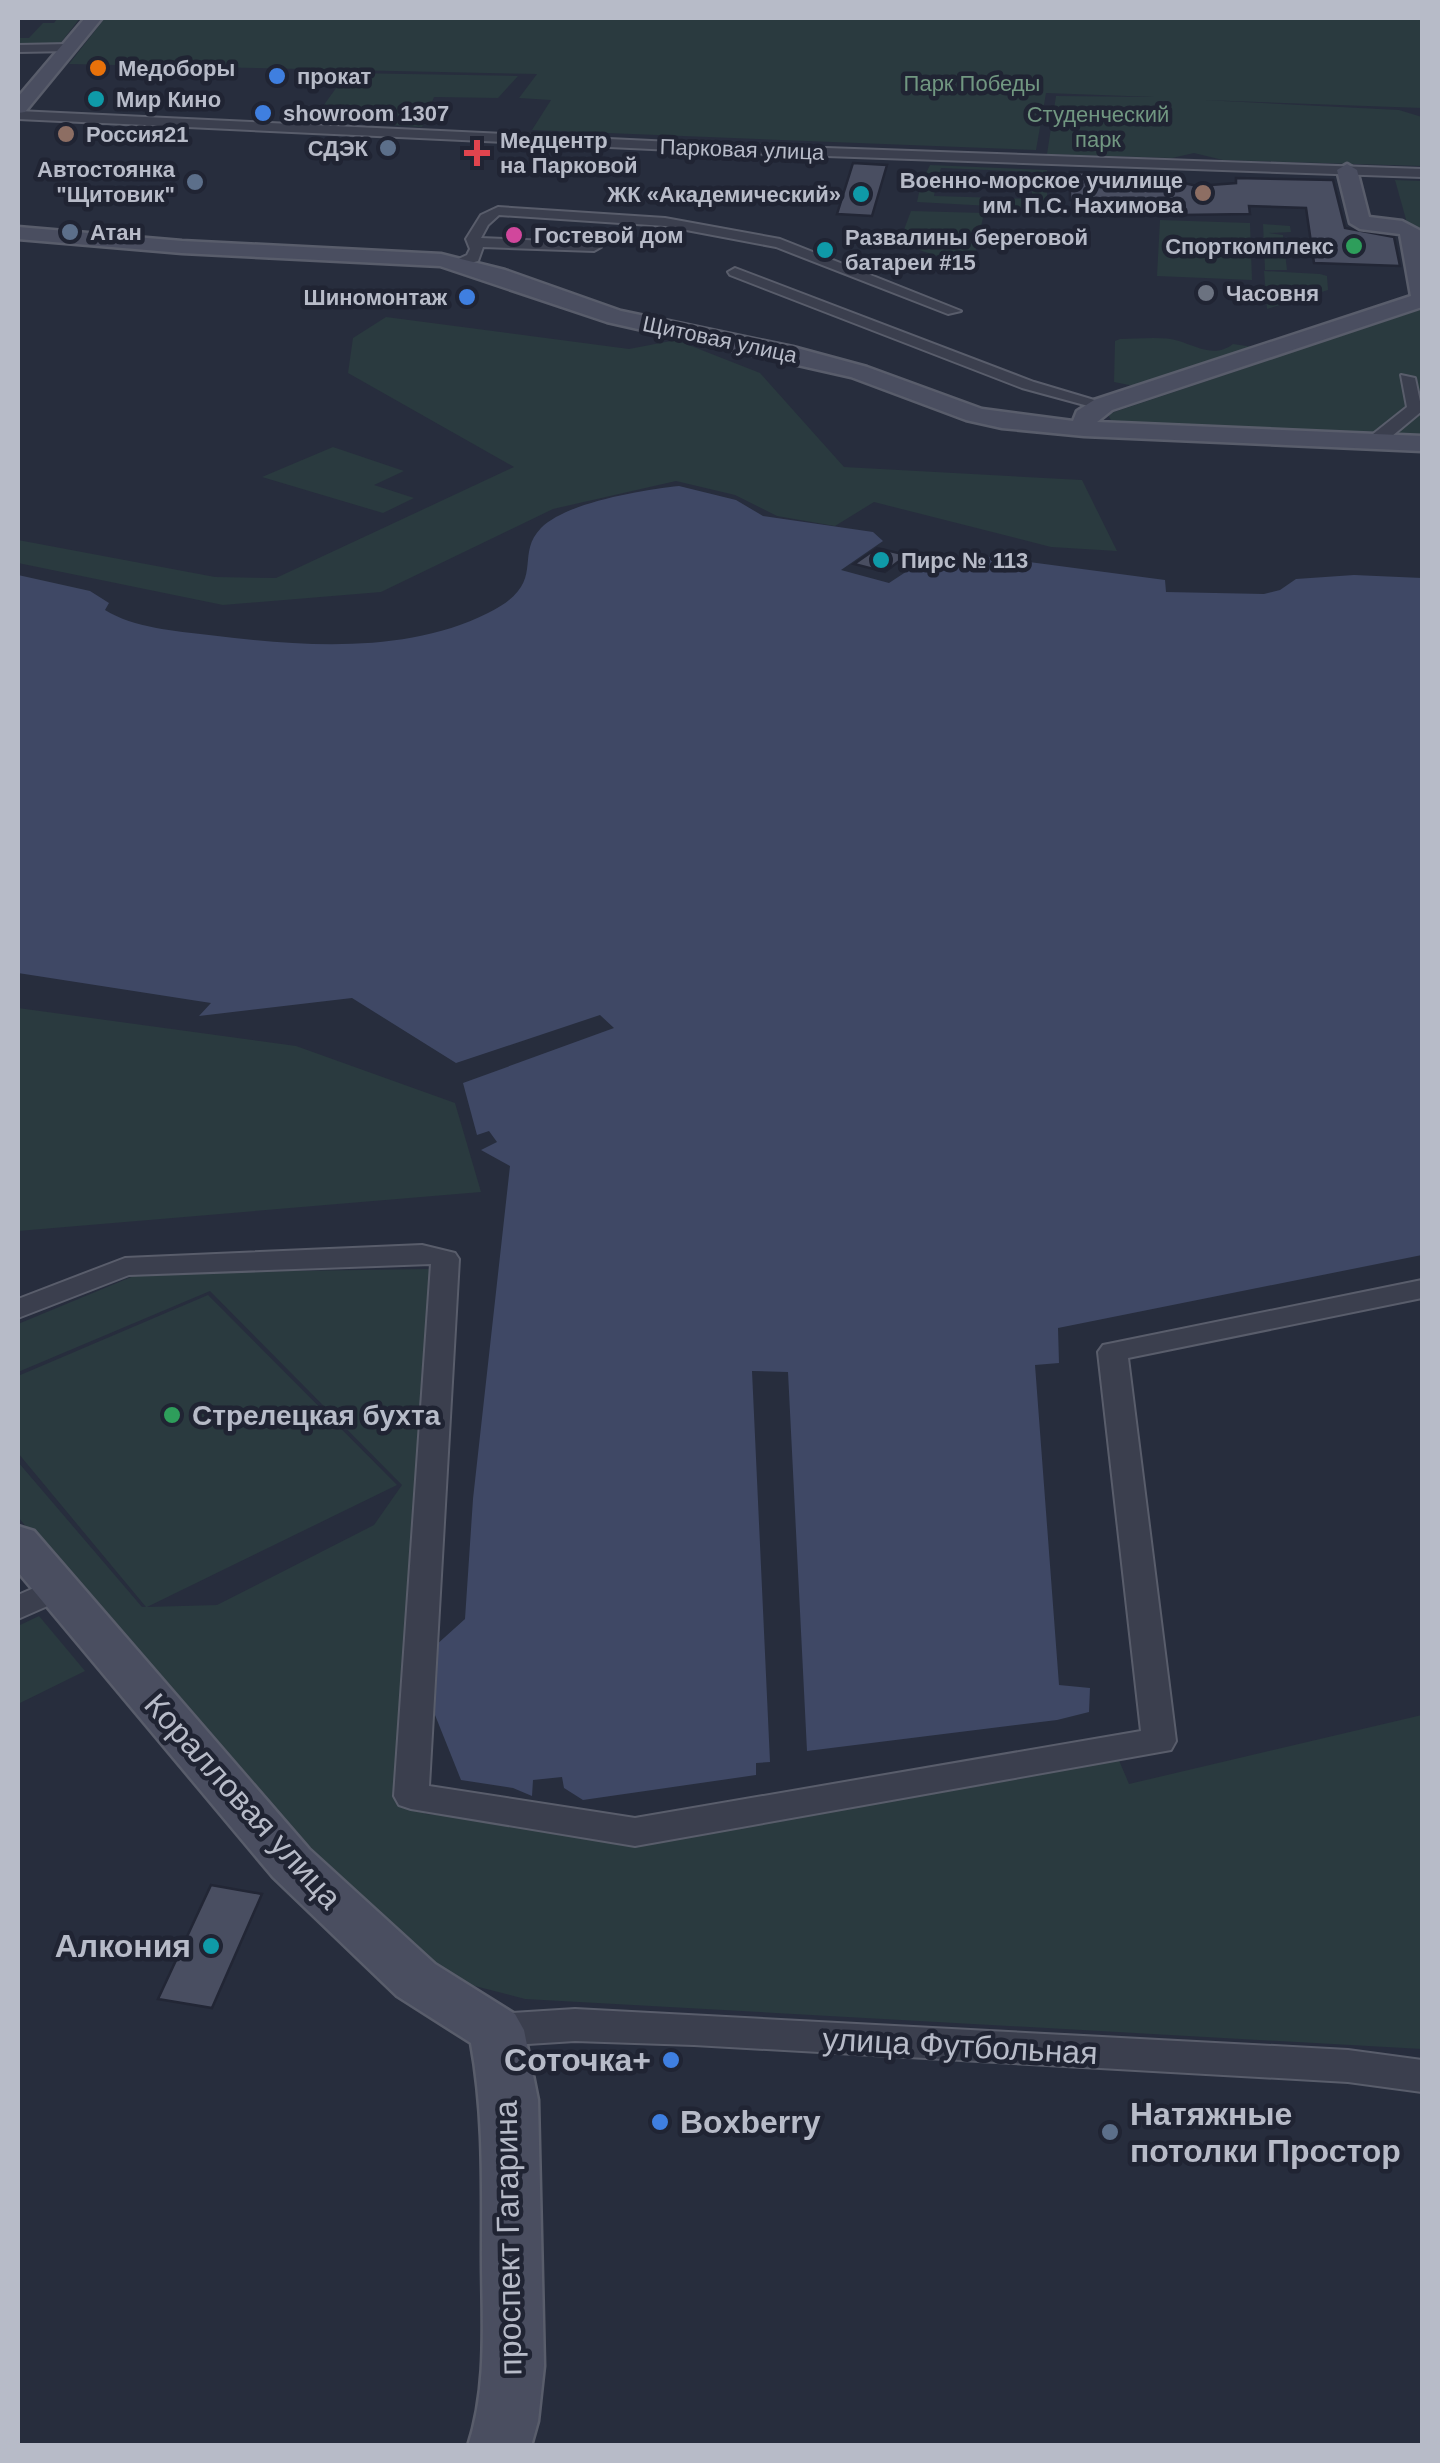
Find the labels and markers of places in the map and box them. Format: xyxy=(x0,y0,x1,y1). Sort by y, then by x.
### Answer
place label: Медоборы xyxy=(118,56,235,81)
marker: Медоборы xyxy=(87,57,109,79)
place label: прокат xyxy=(297,64,371,89)
marker: прокат xyxy=(266,65,288,87)
place label: Мир Кино xyxy=(116,87,221,112)
marker: Мир Кино xyxy=(85,88,107,110)
place label: showroom 1307 xyxy=(283,101,449,126)
marker: showroom 1307 xyxy=(252,102,274,124)
place label: Россия21 xyxy=(86,122,189,147)
marker: Россия21 xyxy=(55,123,77,145)
place label: Медцентр на Парковой xyxy=(500,128,637,178)
place label: СДЭК xyxy=(308,136,369,161)
marker: СДЭК xyxy=(377,137,399,159)
marker: Медцентр на Парковой xyxy=(464,140,490,166)
place label: Автостоянка "Щитовик" xyxy=(37,157,176,207)
place label: Военно-морское училище им. П.С. Нахимова xyxy=(900,168,1184,218)
marker: Автостоянка "Щитовик" xyxy=(184,171,206,193)
place label: ЖК «Академический» xyxy=(606,182,841,207)
marker: Военно-морское училище им. П.С. Нахимова xyxy=(1192,182,1214,204)
marker: ЖК «Академический» xyxy=(850,183,872,205)
place label: Атан xyxy=(90,220,142,245)
marker: Атан xyxy=(59,221,81,243)
place label: Гостевой дом xyxy=(534,223,683,248)
marker: Гостевой дом xyxy=(503,224,525,246)
place label: Развалины береговой батареи #15 xyxy=(845,225,1088,275)
place label: Спорткомплекс xyxy=(1165,234,1334,259)
marker: Спорткомплекс xyxy=(1343,235,1365,257)
marker: Развалины береговой батареи #15 xyxy=(814,239,836,261)
place label: Часовня xyxy=(1226,281,1319,306)
marker: Часовня xyxy=(1195,282,1217,304)
place label: Шиномонтаж xyxy=(304,285,447,310)
marker: Шиномонтаж xyxy=(456,286,478,308)
place label: Пирс № 113 xyxy=(901,548,1028,573)
marker: Пирс № 113 xyxy=(870,549,892,571)
place label: Стрелецкая бухта xyxy=(192,1400,441,1431)
marker: Стрелецкая бухта xyxy=(161,1404,183,1426)
place label: Алкония xyxy=(55,1928,191,1964)
marker: Алкония xyxy=(200,1935,222,1957)
place label: Соточка+ xyxy=(504,2042,651,2078)
marker: Соточка+ xyxy=(660,2049,682,2071)
place label: Натяжные потолки Простор xyxy=(1130,2096,1401,2169)
place label: Boxberry xyxy=(680,2104,821,2140)
marker: Boxberry xyxy=(649,2111,671,2133)
marker: Натяжные потолки Простор xyxy=(1099,2121,1121,2143)

